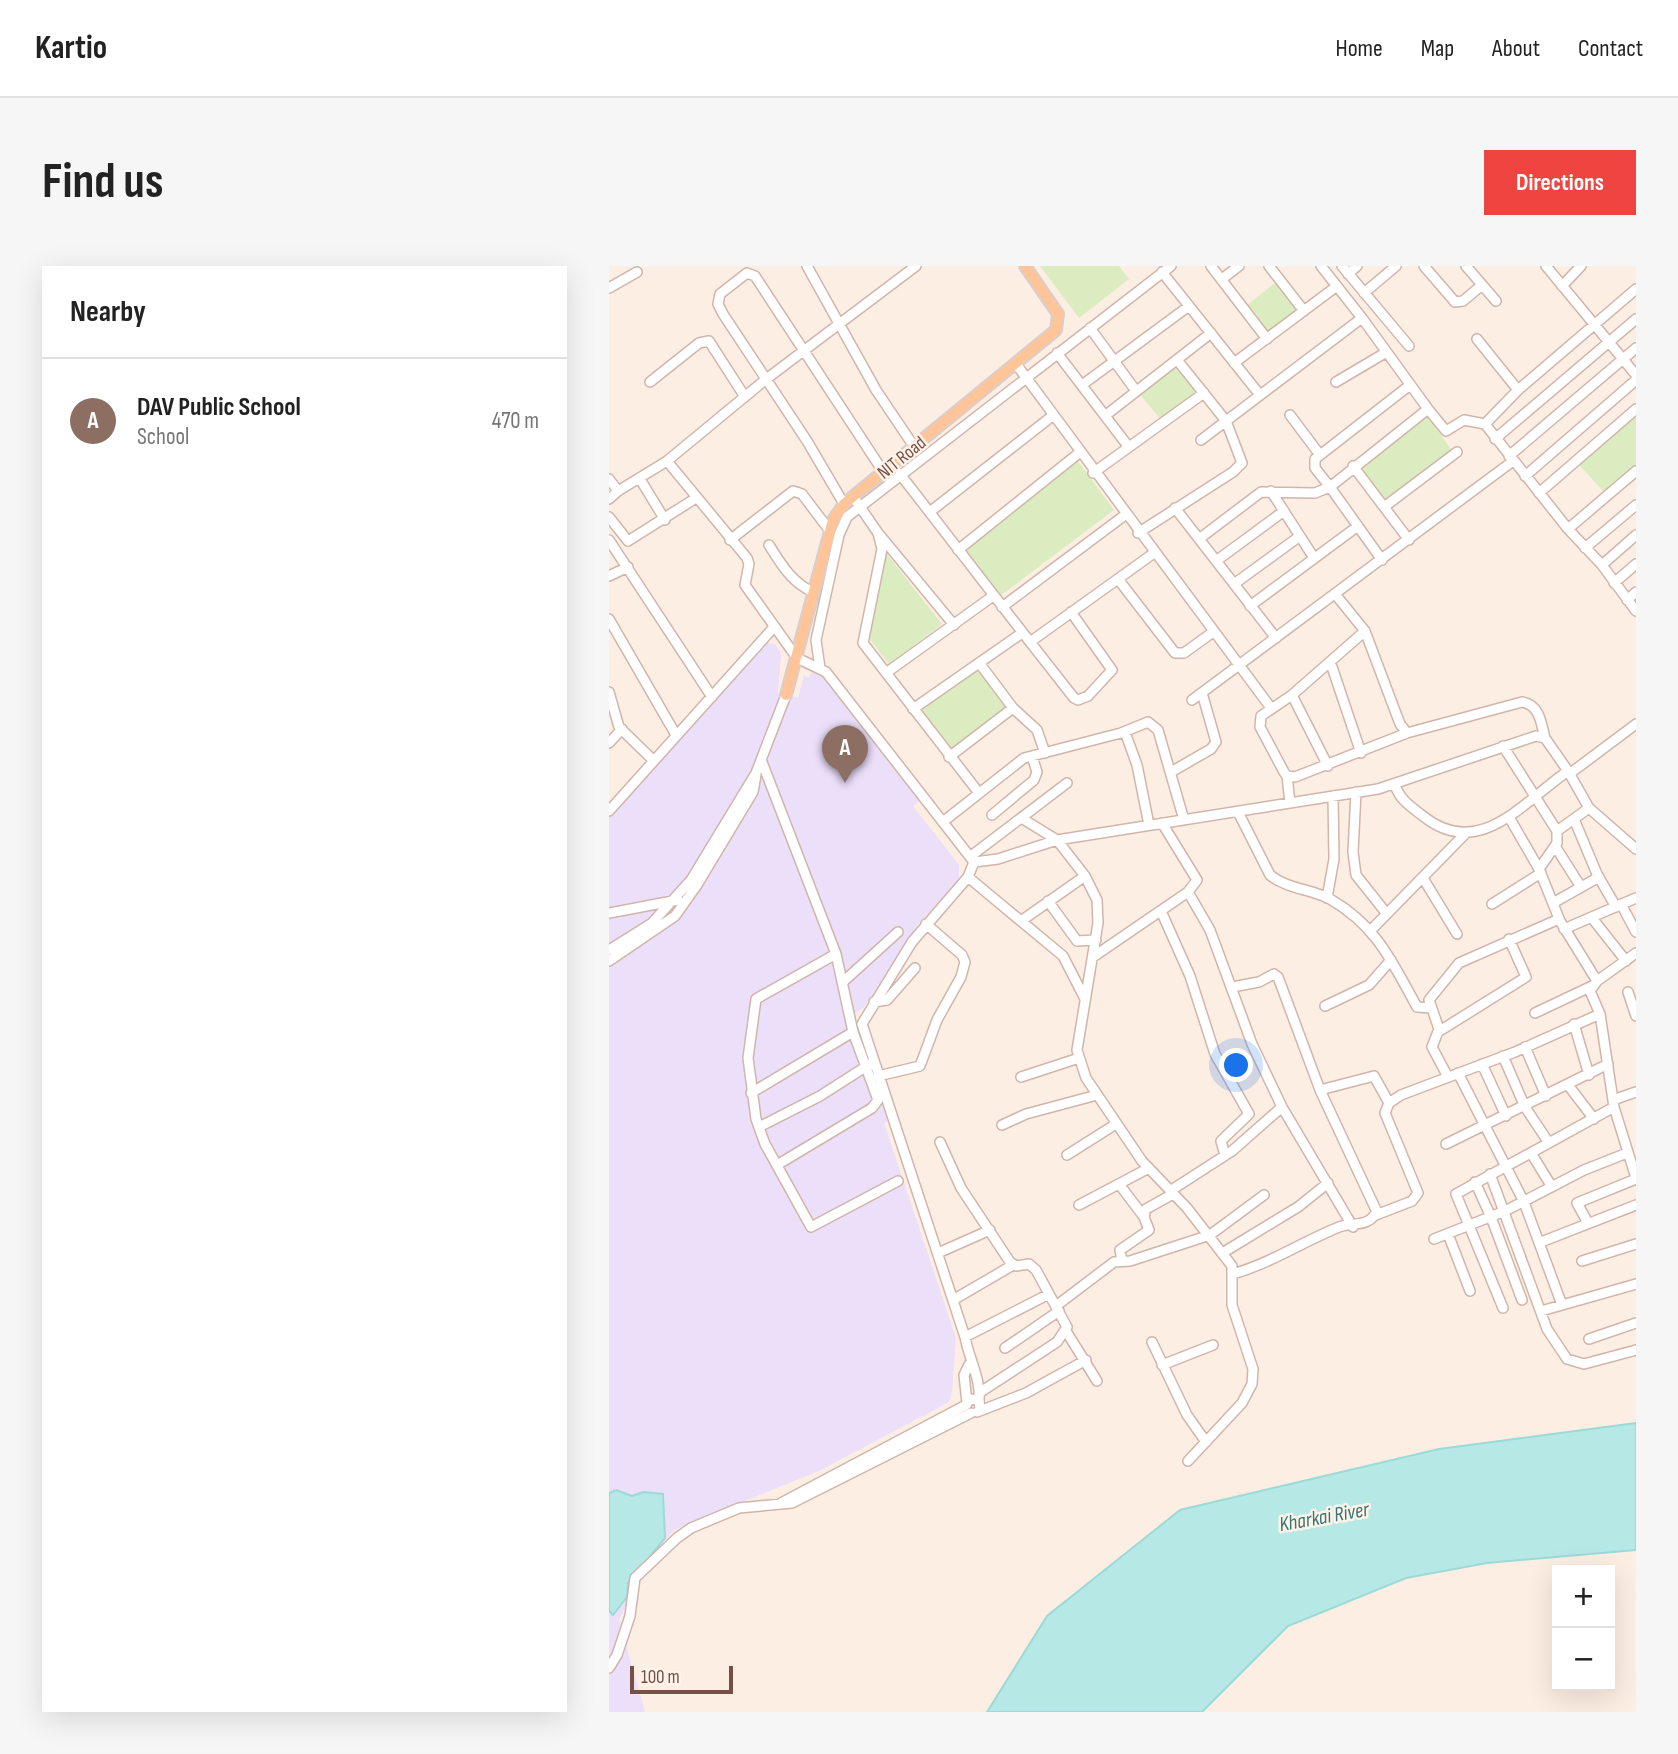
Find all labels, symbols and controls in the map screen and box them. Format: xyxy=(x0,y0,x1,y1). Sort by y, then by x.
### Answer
text: Kartio xyxy=(35,28,107,68)
text: Home xyxy=(1335,34,1383,63)
text: Map xyxy=(1421,34,1454,63)
text: About xyxy=(1492,34,1540,63)
text: Contact xyxy=(1578,34,1643,63)
button: Directions xyxy=(1484,150,1636,215)
text: Find us xyxy=(42,153,164,212)
text: Nearby xyxy=(70,294,146,330)
text: DAV Public School xyxy=(137,392,301,423)
text: A xyxy=(88,407,98,435)
text: 470 m xyxy=(492,407,539,435)
text: School xyxy=(137,423,189,451)
street label: NIT Road xyxy=(873,431,931,485)
pin: A xyxy=(822,725,868,783)
your location xyxy=(1219,1048,1253,1082)
water label: Kharkai River xyxy=(1277,1497,1372,1537)
map controls xyxy=(1552,1565,1615,1691)
button: + xyxy=(1552,1565,1615,1628)
button: − xyxy=(1552,1628,1615,1691)
scale bar xyxy=(630,1663,733,1695)
text: 100 m xyxy=(641,1666,680,1689)

